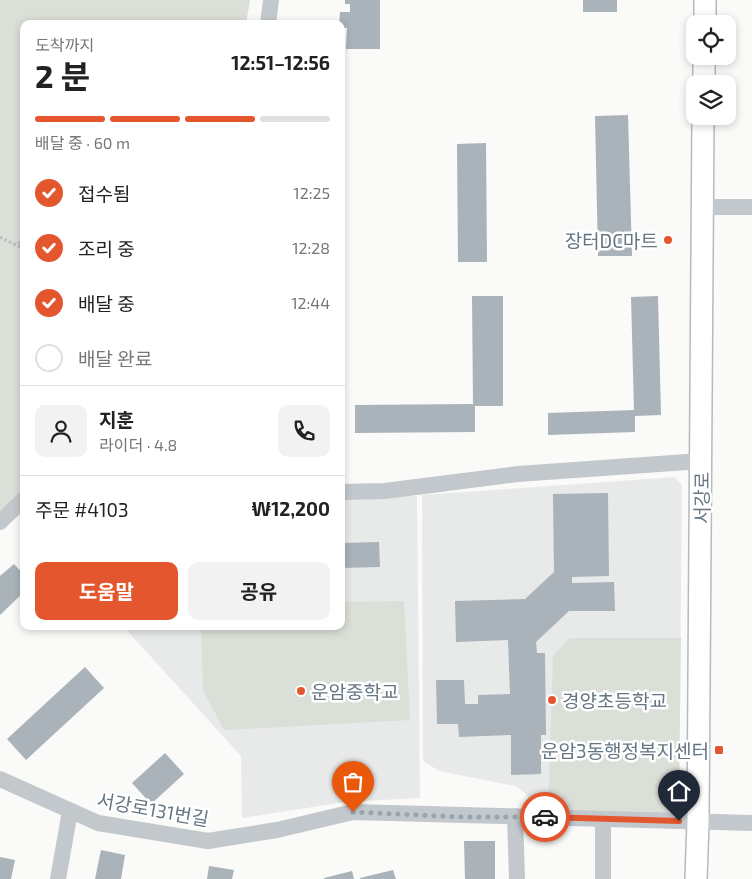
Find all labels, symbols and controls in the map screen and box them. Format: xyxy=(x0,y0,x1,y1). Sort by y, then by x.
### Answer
map controls xyxy=(686,15,736,125)
button: locate xyxy=(686,15,736,65)
text: 도착까지 xyxy=(35,35,94,54)
text: 12:51–12:56 xyxy=(231,51,330,74)
text: 2 분 xyxy=(35,56,90,94)
button: layers xyxy=(686,75,736,125)
text: 배달 중 · 60 m xyxy=(35,133,130,152)
icon: check xyxy=(35,179,63,207)
text: 접수됨 xyxy=(78,182,130,205)
text: 12:25 xyxy=(293,183,330,202)
place label: 장터DC마트 xyxy=(565,229,658,252)
icon: check xyxy=(35,234,63,262)
marker: 장터DC마트 xyxy=(662,234,674,246)
text: 조리 중 xyxy=(78,237,135,260)
text: 12:28 xyxy=(292,238,330,257)
icon: check xyxy=(35,289,63,317)
text: 배달 중 xyxy=(78,292,135,315)
text: 12:44 xyxy=(291,293,330,312)
text: 배달 완료 xyxy=(78,347,152,370)
button: person xyxy=(35,405,87,457)
button: phone xyxy=(278,405,330,457)
text: 지훈 xyxy=(99,408,134,431)
text: 라이더 · 4.8 xyxy=(99,435,177,454)
street label: 서강로 xyxy=(690,472,713,524)
text: ₩12,200 xyxy=(252,497,330,520)
text: 주문 #4103 xyxy=(35,498,128,521)
button: 도움말 xyxy=(35,562,178,620)
button: 공유 xyxy=(188,562,330,620)
place label: 운암중학교 xyxy=(311,680,398,703)
marker: 운암중학교 xyxy=(295,685,307,697)
place label: 경양초등학교 xyxy=(562,689,667,712)
marker: 경양초등학교 xyxy=(546,694,558,706)
place label: 운암3동행정복지센터 xyxy=(541,739,709,762)
marker: 운암3동행정복지센터 xyxy=(713,744,725,756)
pin xyxy=(332,761,374,812)
icon: bag xyxy=(339,768,367,796)
pin xyxy=(658,770,700,821)
icon: home xyxy=(665,777,693,805)
street label: 서강로131번길 xyxy=(95,788,211,830)
courier xyxy=(520,792,570,842)
icon: car xyxy=(531,803,559,831)

